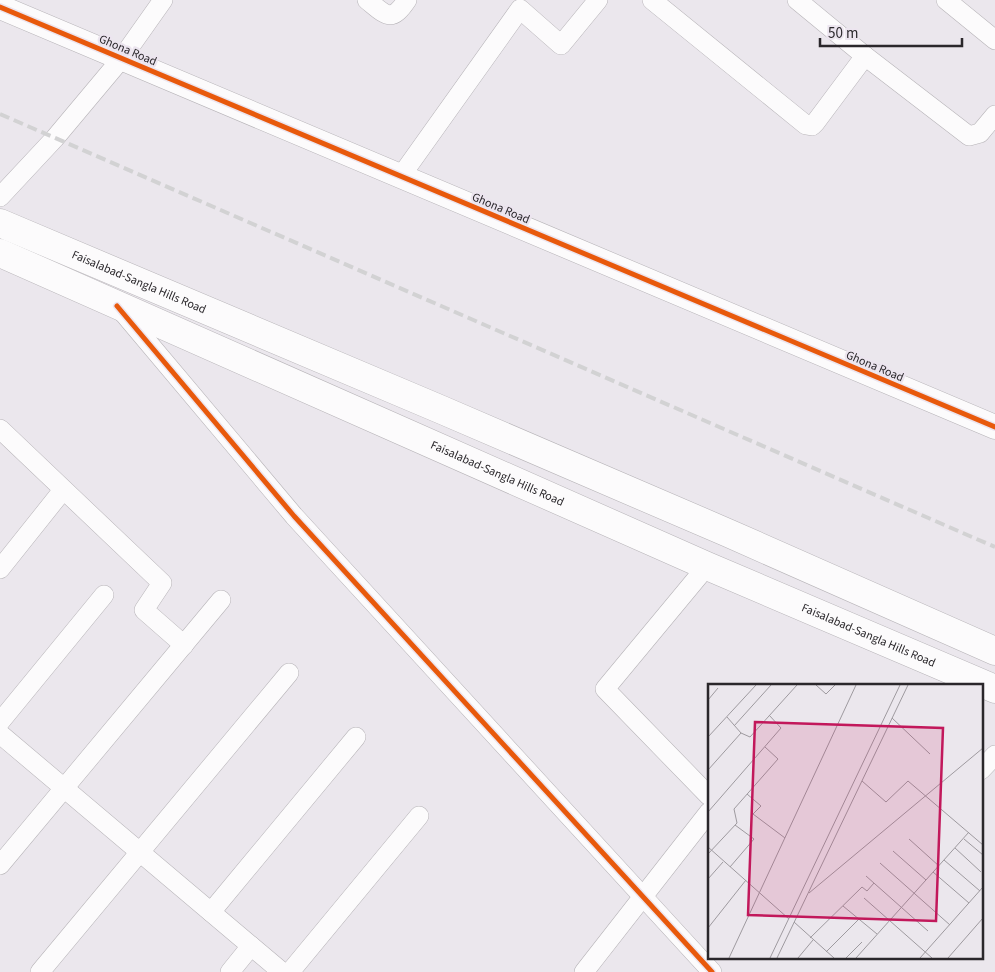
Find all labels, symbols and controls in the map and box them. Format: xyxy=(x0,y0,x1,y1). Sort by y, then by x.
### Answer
scale bar xyxy=(820,15,962,47)
text: 50 m xyxy=(828,23,858,44)
street label: Ghona Road xyxy=(96,31,159,70)
street label: Ghona Road xyxy=(469,189,532,228)
street label: Faisalabad-Sangla Hills Road xyxy=(69,246,209,318)
street label: Ghona Road xyxy=(843,347,906,386)
street label: Faisalabad-Sangla Hills Road xyxy=(428,437,567,511)
street label: Faisalabad-Sangla Hills Road xyxy=(799,599,938,672)
inset map xyxy=(708,684,982,960)

